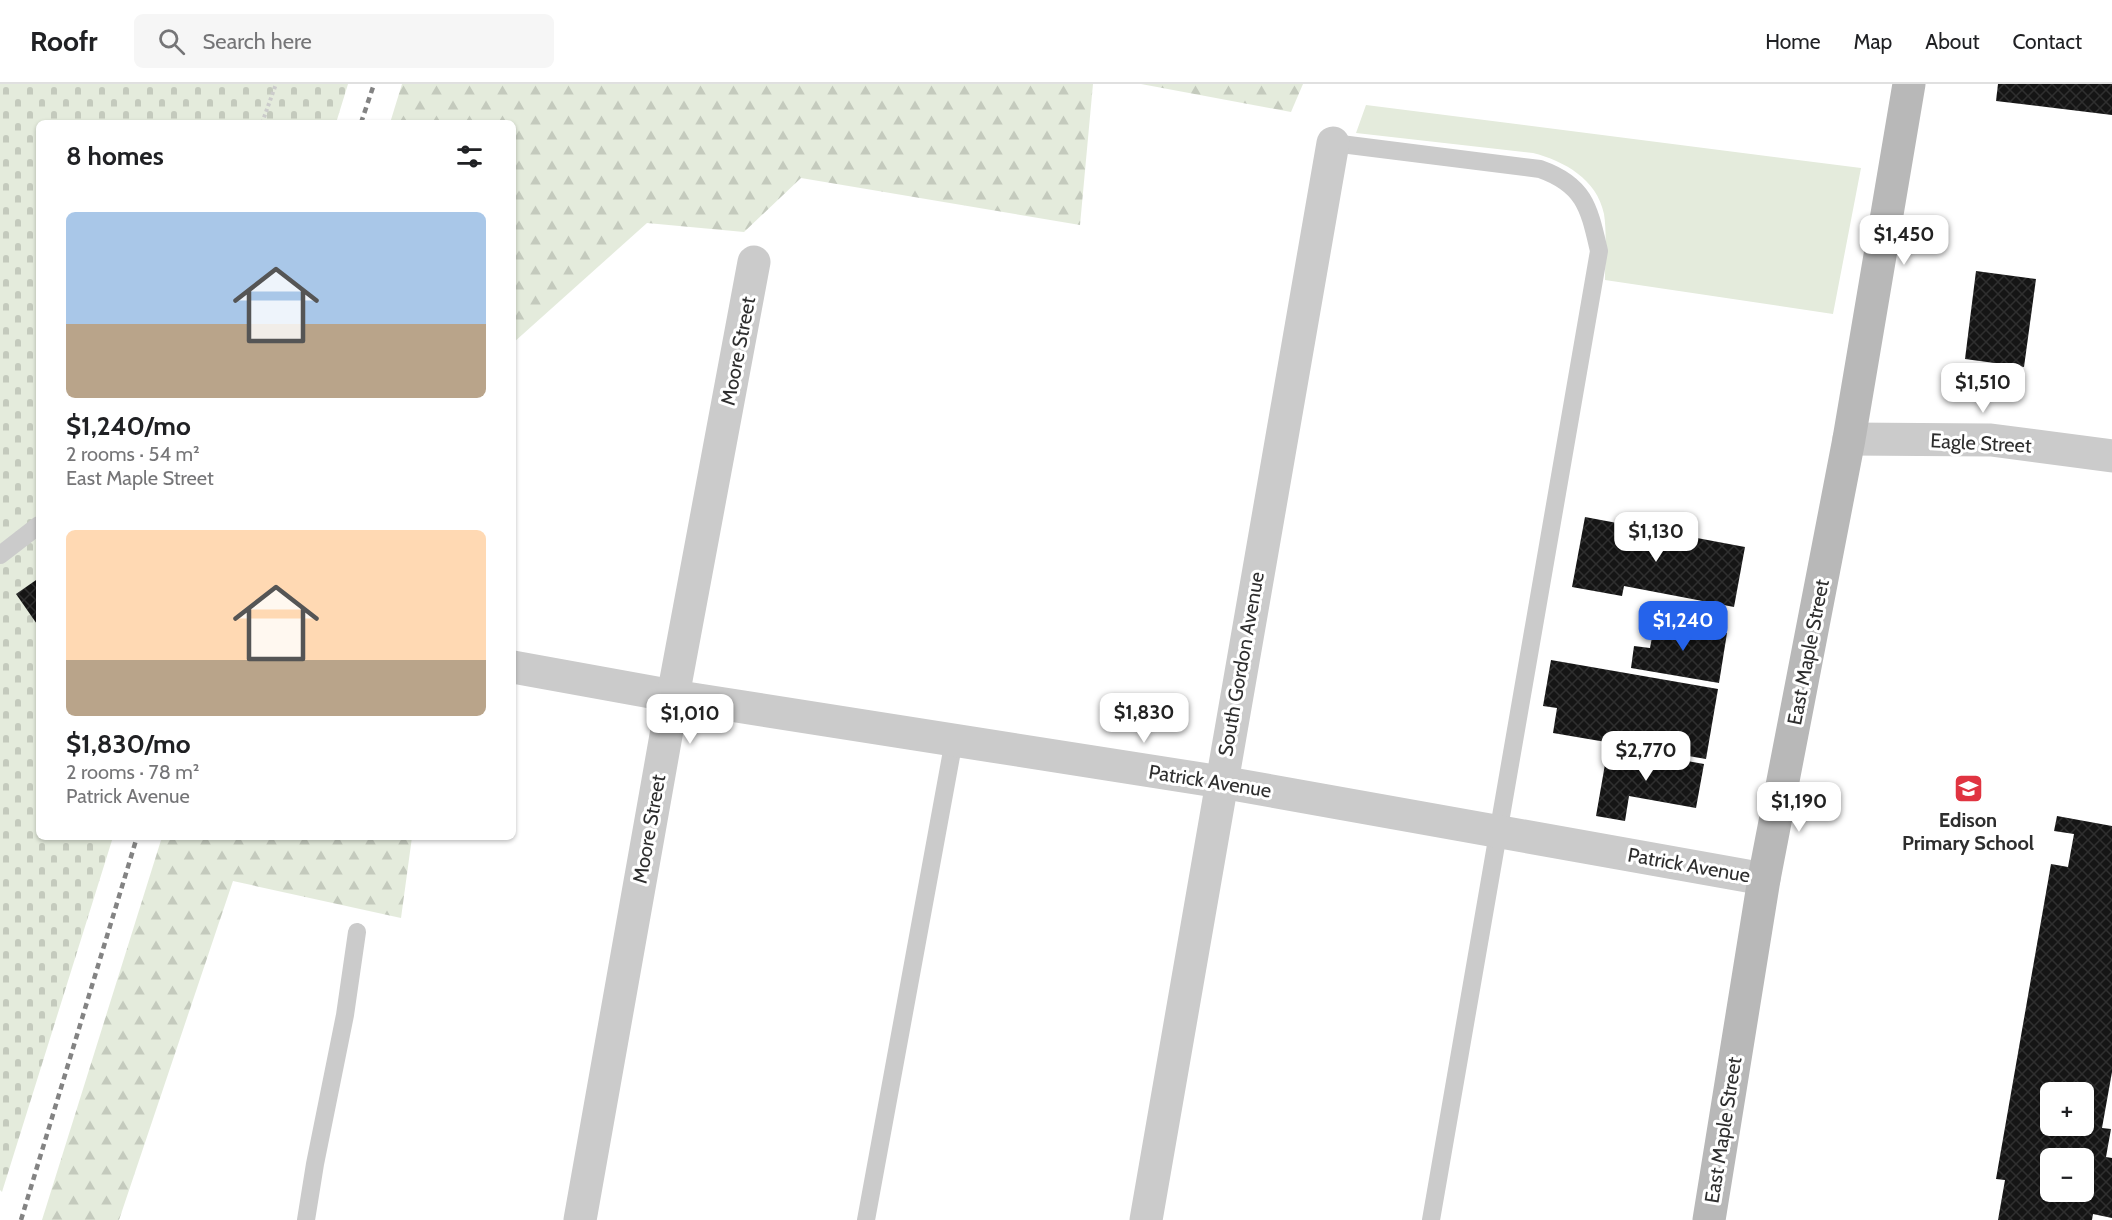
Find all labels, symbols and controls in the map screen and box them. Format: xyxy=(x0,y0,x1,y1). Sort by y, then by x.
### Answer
search box xyxy=(134,14,554,68)
text: Roofr xyxy=(30,24,98,58)
icon: search xyxy=(155,25,188,58)
text: Search here xyxy=(203,28,312,55)
text: Home xyxy=(1765,29,1821,54)
text: Map xyxy=(1854,29,1892,54)
text: About xyxy=(1925,29,1979,54)
text: Contact xyxy=(2012,29,2082,54)
text: 8 homes xyxy=(66,140,164,172)
icon: filters xyxy=(453,140,486,173)
pin: $1,450 xyxy=(1855,215,1953,266)
text: $1,450 xyxy=(1874,222,1934,246)
icon: home xyxy=(222,251,330,359)
street label: Moore Street xyxy=(716,294,760,407)
pin: $1,510 xyxy=(1934,363,2032,414)
text: $1,510 xyxy=(1955,370,2011,394)
text: $1,240/mo xyxy=(66,410,191,442)
street label: Eagle Street xyxy=(1930,428,2033,458)
text: 2 rooms · 54 m² xyxy=(66,442,200,466)
text: East Maple Street xyxy=(66,466,214,490)
pin: $1,130 xyxy=(1607,512,1705,563)
text: $1,130 xyxy=(1628,519,1684,543)
icon: home xyxy=(222,569,330,677)
street label: South Gordon Avenue xyxy=(1213,570,1269,758)
street label: East Maple Street xyxy=(1782,577,1834,727)
pin: $1,240 xyxy=(1634,601,1732,652)
text: $1,240 xyxy=(1653,608,1713,632)
pin: $1,830 xyxy=(1095,693,1193,744)
pin: $1,010 xyxy=(641,694,739,745)
text: $1,830 xyxy=(1114,700,1174,724)
text: $1,010 xyxy=(660,701,720,725)
text: $1,830/mo xyxy=(66,728,191,760)
pin: $2,770 xyxy=(1597,731,1695,782)
text: $2,770 xyxy=(1615,738,1677,762)
street label: Patrick Avenue xyxy=(1147,759,1273,803)
text: 2 rooms · 78 m² xyxy=(66,760,199,784)
street label: Moore Street xyxy=(628,772,670,885)
school or university icon: Edison Primary School xyxy=(1952,773,1984,805)
pin: $1,190 xyxy=(1750,782,1848,833)
text: Patrick Avenue xyxy=(66,784,190,808)
text: $1,190 xyxy=(1771,789,1827,813)
place label: Edison Primary School xyxy=(1902,808,2034,855)
street label: Patrick Avenue xyxy=(1626,842,1752,888)
street label: East Maple Street xyxy=(1700,1055,1746,1205)
map controls xyxy=(2040,1082,2094,1202)
button: + xyxy=(2040,1082,2094,1136)
button: − xyxy=(2040,1148,2094,1202)

